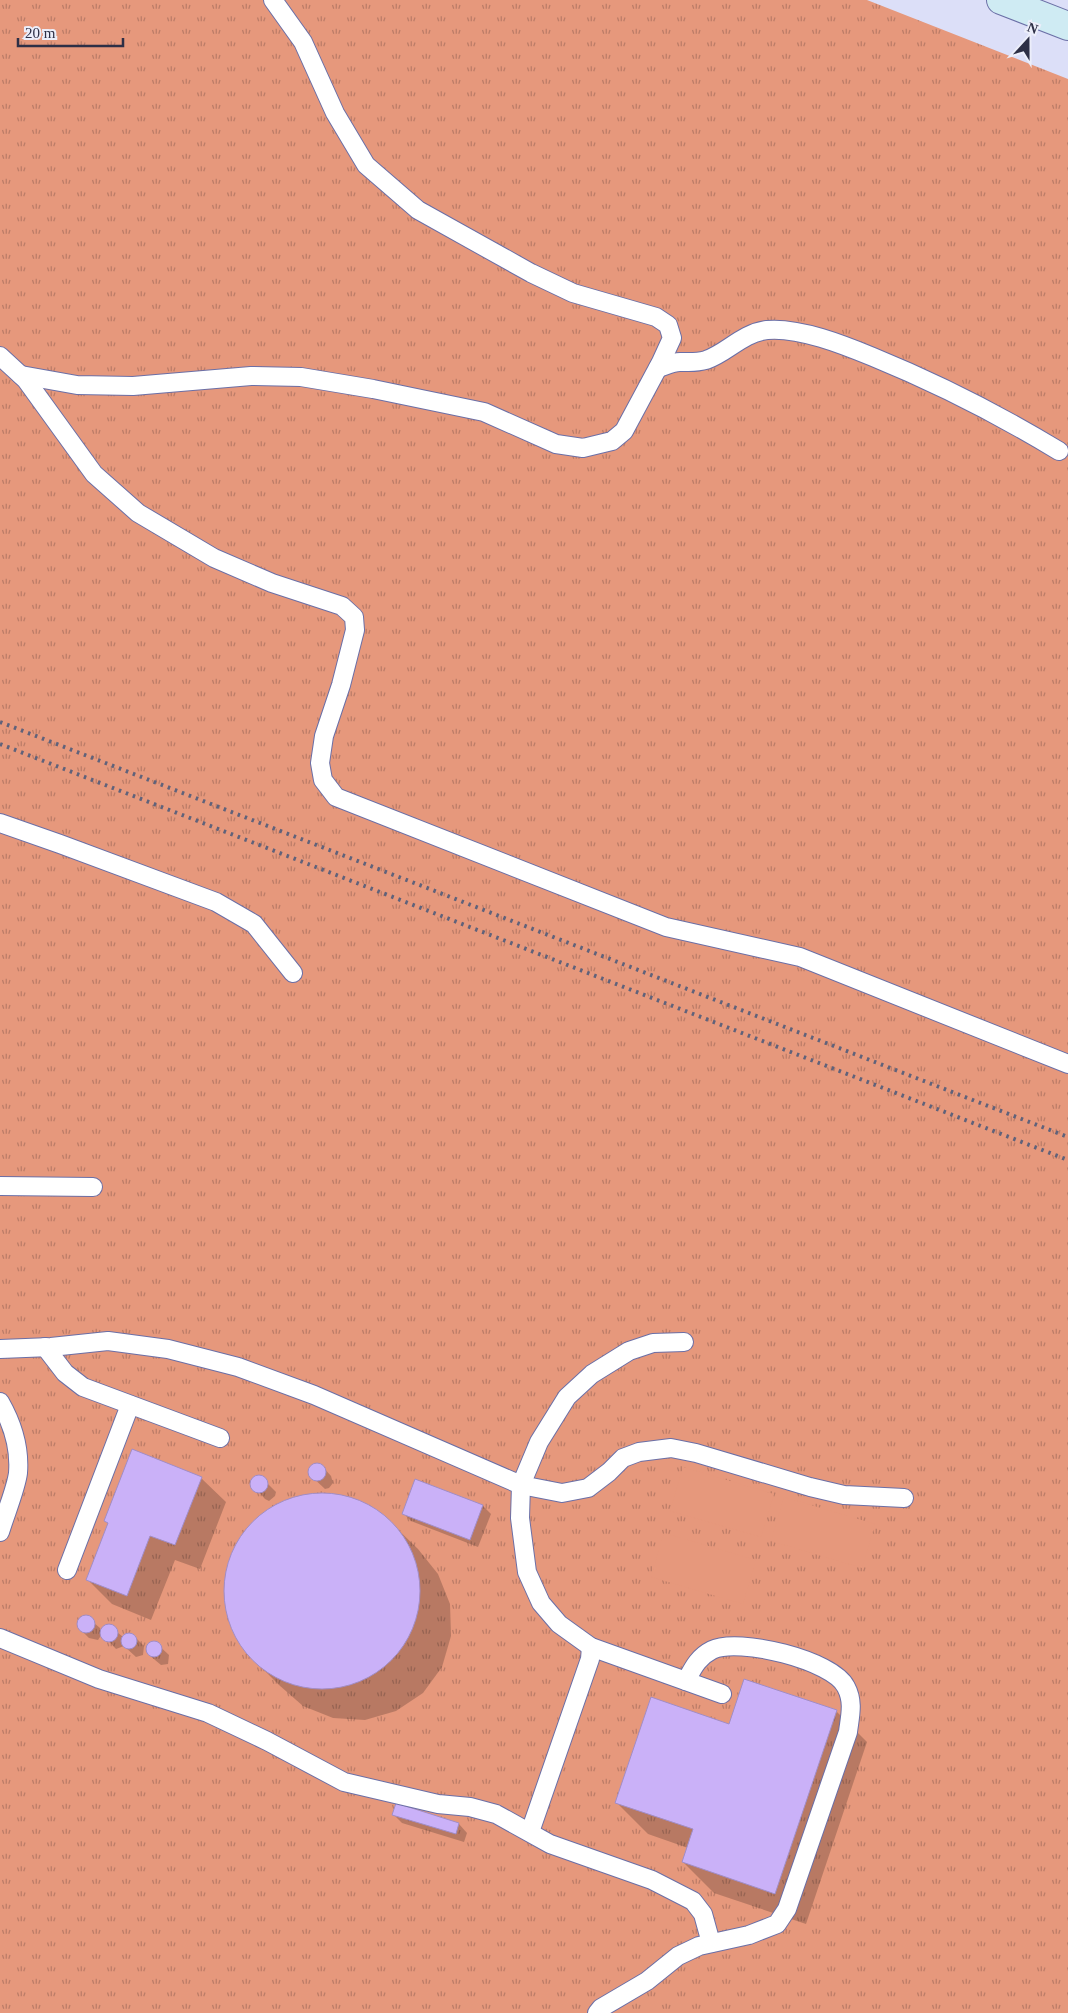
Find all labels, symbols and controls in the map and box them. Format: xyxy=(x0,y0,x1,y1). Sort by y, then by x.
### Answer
scale bar xyxy=(18,15,122,47)
north arrow xyxy=(1003,15,1053,65)
text: N xyxy=(1025,20,1040,37)
text: 20 m xyxy=(25,25,56,41)

